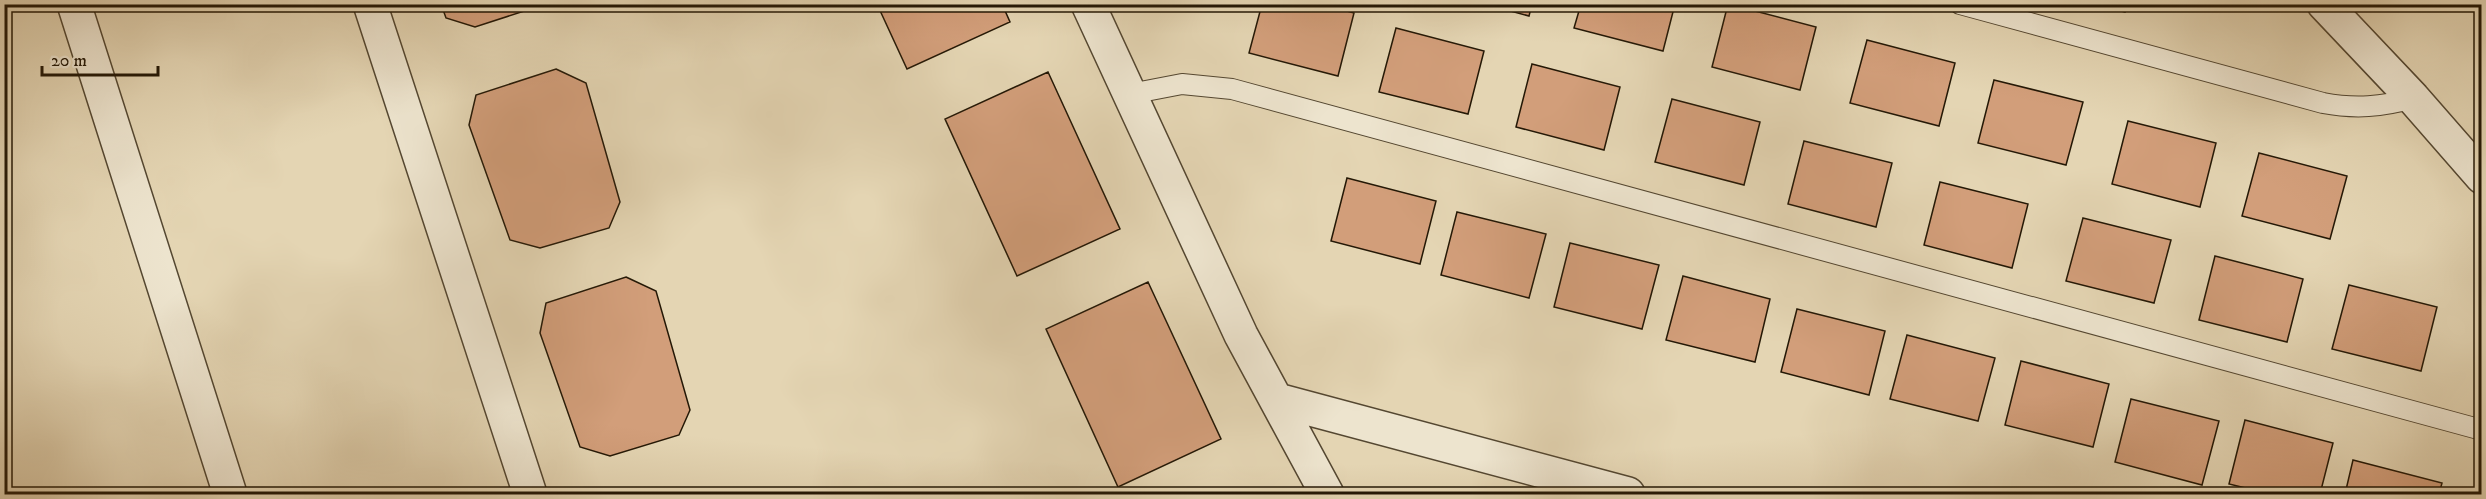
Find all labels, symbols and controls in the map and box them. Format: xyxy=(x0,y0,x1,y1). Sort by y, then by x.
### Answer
scale bar xyxy=(42,39,158,77)
text: 20 m xyxy=(51,50,87,72)

